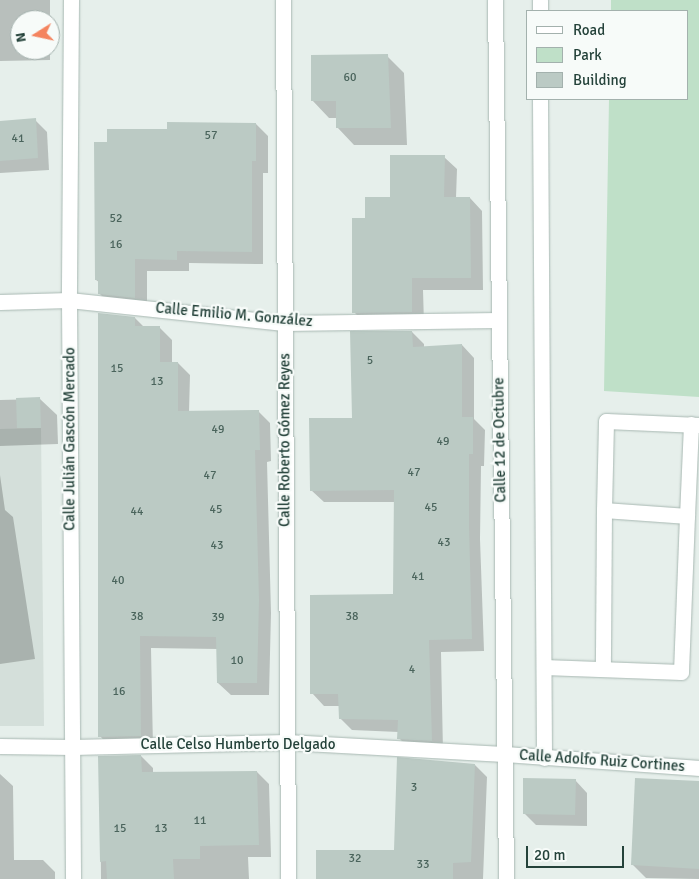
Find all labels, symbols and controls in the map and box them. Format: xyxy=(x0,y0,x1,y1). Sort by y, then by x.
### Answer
north arrow xyxy=(10,10,60,60)
legend xyxy=(526,10,689,100)
text: Road xyxy=(573,21,605,39)
text: N xyxy=(12,31,30,44)
text: Park xyxy=(573,46,602,64)
house number: 60 xyxy=(344,71,356,85)
text: Building xyxy=(573,71,627,89)
house number: 57 xyxy=(205,129,217,143)
house number: 41 xyxy=(12,132,24,146)
house number: 52 xyxy=(110,212,122,226)
house number: 16 xyxy=(110,238,122,252)
street label: Calle Emilio M. González xyxy=(155,299,313,331)
street label: Calle Julián Gascón Mercado xyxy=(61,347,79,531)
street label: Calle Roberto Gómez Reyes xyxy=(276,353,294,527)
house number: 5 xyxy=(367,354,373,368)
house number: 15 xyxy=(111,362,123,376)
house number: 13 xyxy=(151,375,163,389)
street label: Calle 12 de Octubre xyxy=(490,377,510,503)
house number: 49 xyxy=(212,423,224,437)
house number: 49 xyxy=(437,435,449,449)
house number: 47 xyxy=(408,466,420,480)
house number: 47 xyxy=(204,469,216,483)
house number: 45 xyxy=(425,501,437,515)
house number: 45 xyxy=(210,503,222,517)
house number: 44 xyxy=(131,505,143,519)
house number: 43 xyxy=(438,536,450,550)
house number: 43 xyxy=(211,539,223,553)
house number: 41 xyxy=(412,570,424,584)
house number: 40 xyxy=(112,574,124,588)
house number: 38 xyxy=(131,610,143,624)
house number: 38 xyxy=(346,610,358,624)
house number: 39 xyxy=(212,611,224,625)
house number: 10 xyxy=(231,654,243,668)
house number: 4 xyxy=(409,663,415,677)
house number: 16 xyxy=(113,685,125,699)
street label: Calle Celso Humberto Delgado xyxy=(141,736,335,754)
street label: Calle Adolfo Ruiz Cortines xyxy=(519,746,685,776)
house number: 3 xyxy=(411,781,417,795)
house number: 11 xyxy=(194,814,206,828)
house number: 15 xyxy=(114,822,126,836)
house number: 13 xyxy=(155,822,167,836)
scale bar xyxy=(529,836,626,868)
text: 20 m xyxy=(534,846,565,864)
house number: 32 xyxy=(349,852,361,866)
house number: 33 xyxy=(417,858,429,872)

